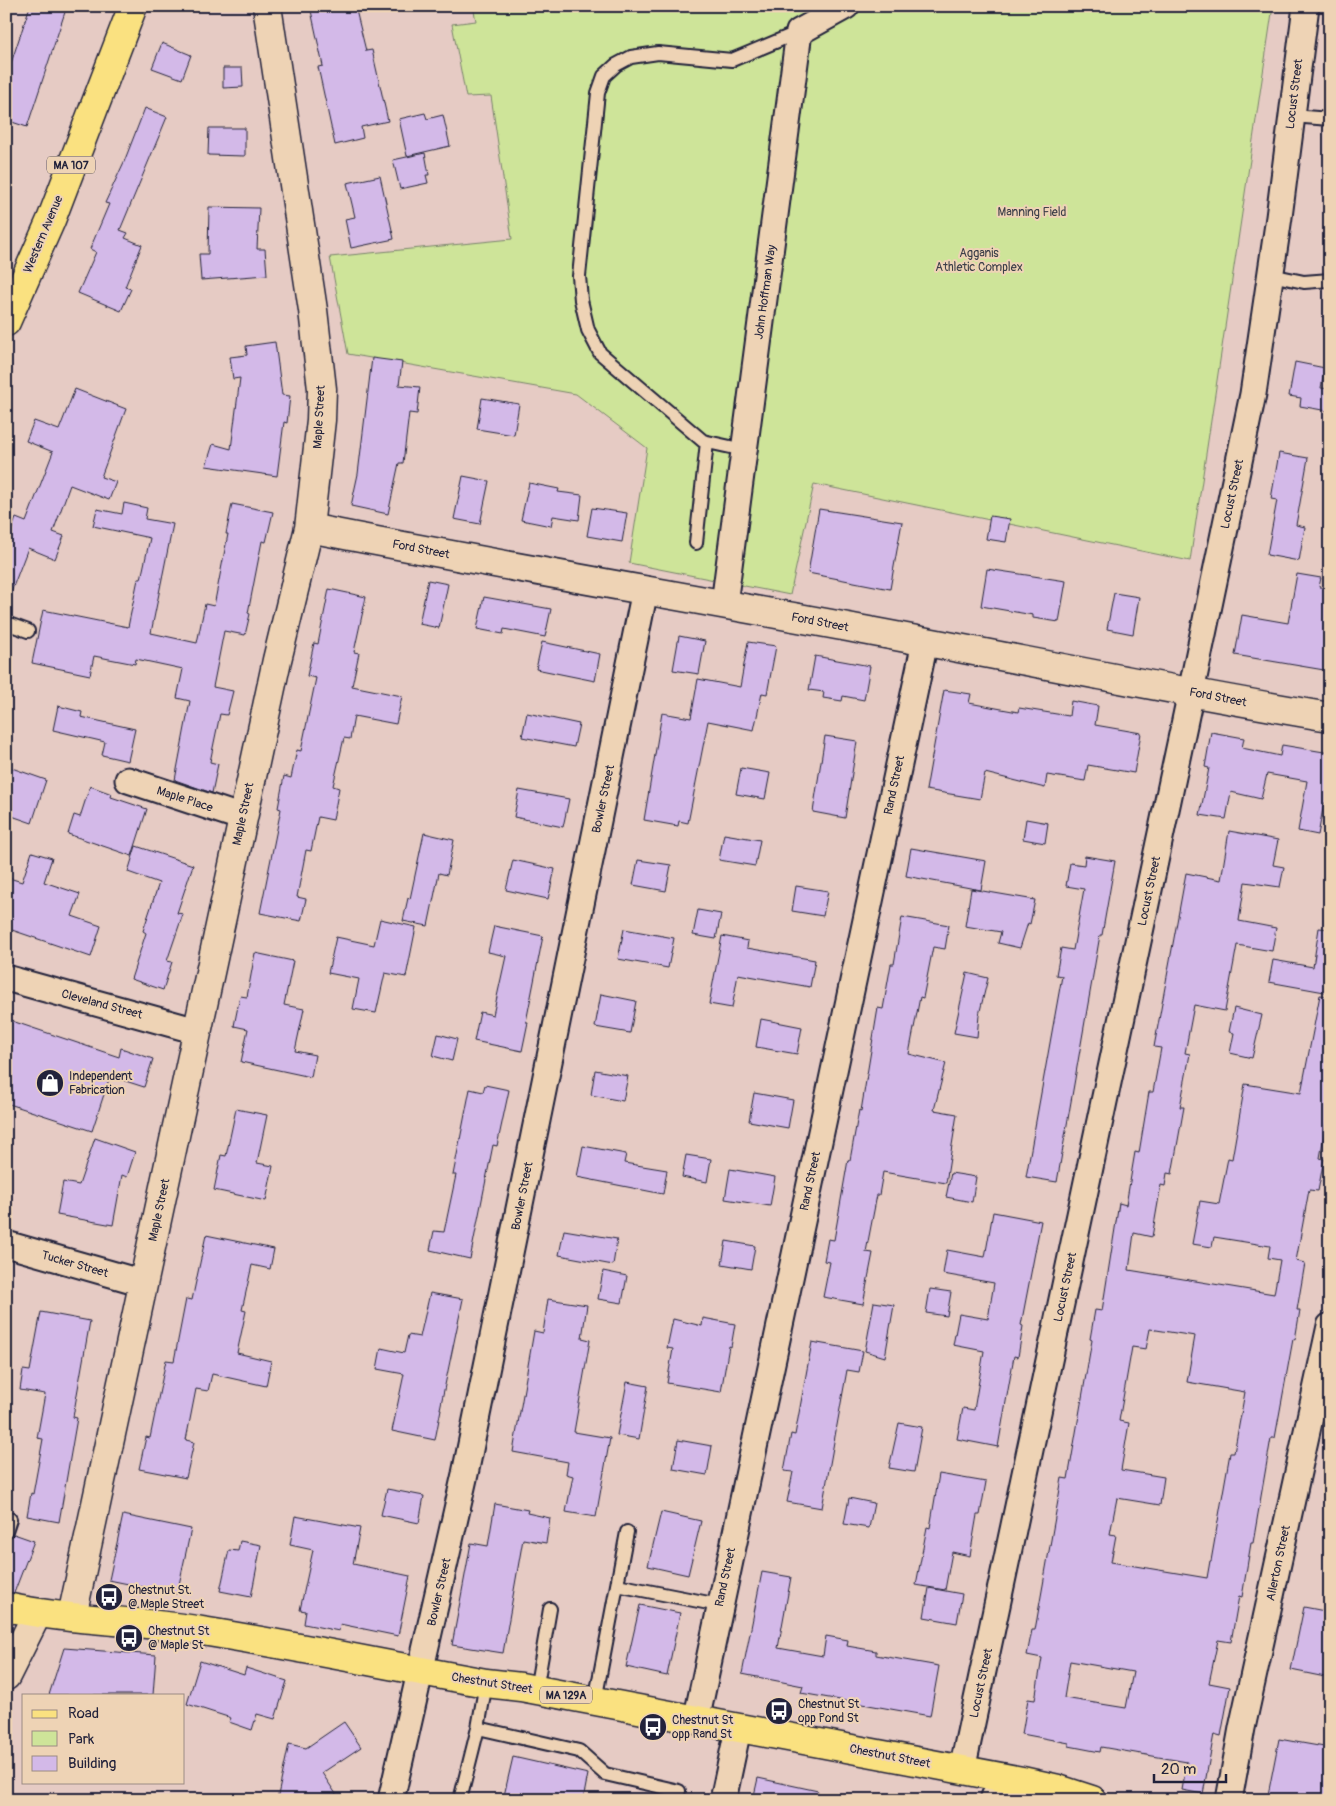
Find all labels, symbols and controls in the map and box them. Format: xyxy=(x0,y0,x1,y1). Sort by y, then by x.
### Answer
street label: Locust Street xyxy=(1283,58,1306,130)
road number: MA 107 xyxy=(47,156,95,174)
street label: Western Avenue xyxy=(20,193,67,275)
park label: Manning Field xyxy=(998,205,1067,220)
street label: John Hoffman Way xyxy=(751,244,780,340)
park label: Agganis Athletic Complex xyxy=(935,246,1023,275)
street label: Maple Street xyxy=(310,385,329,449)
street label: Locust Street xyxy=(1218,458,1247,530)
street label: Ford Street xyxy=(391,537,451,562)
street label: Ford Street xyxy=(790,610,850,635)
street label: Ford Street xyxy=(1188,685,1248,710)
street label: Rand Street xyxy=(881,754,908,816)
street label: Bowler Street xyxy=(589,763,618,835)
street label: Maple Street xyxy=(230,781,257,847)
street label: Maple Place xyxy=(155,783,215,816)
street label: Locust Street xyxy=(1135,855,1164,927)
street label: Cleveland Street xyxy=(60,986,144,1023)
shop icon: Independent Fabrication xyxy=(35,1068,65,1098)
place label: Independent Fabrication xyxy=(69,1069,133,1098)
street label: Rand Street xyxy=(797,1150,824,1212)
street label: Bowler Street xyxy=(509,1160,537,1232)
street label: Maple Street xyxy=(146,1177,173,1243)
street label: Tucker Street xyxy=(40,1248,110,1281)
street label: Locust Street xyxy=(1051,1251,1080,1323)
street label: Allerton Street xyxy=(1263,1524,1294,1602)
street label: Rand Street xyxy=(712,1546,739,1608)
street label: Bowler Street xyxy=(424,1556,455,1628)
bus stop icon: Chestnut St. @ Maple Street xyxy=(94,1582,124,1612)
place label: Chestnut St. @ Maple Street xyxy=(128,1583,204,1612)
bus stop icon: Chestnut St @ Maple St xyxy=(114,1623,144,1653)
place label: Chestnut St @ Maple St xyxy=(148,1624,209,1653)
street label: Locust Street xyxy=(967,1647,996,1719)
street label: Chestnut Street xyxy=(450,1670,534,1697)
road number: MA 129A xyxy=(540,1686,592,1704)
legend xyxy=(22,1694,185,1784)
bus stop icon: Chestnut St opp Pond St xyxy=(764,1696,794,1726)
place label: Chestnut St opp Pond St xyxy=(798,1697,859,1726)
text: Road xyxy=(68,1704,99,1723)
bus stop icon: Chestnut St opp Rand St xyxy=(638,1712,668,1742)
place label: Chestnut St opp Rand St xyxy=(672,1713,733,1742)
text: Park xyxy=(68,1730,95,1749)
street label: Chestnut Street xyxy=(848,1741,932,1772)
scale bar xyxy=(1154,1751,1226,1783)
text: Building xyxy=(68,1754,116,1773)
text: 20 m xyxy=(1161,1760,1196,1779)

